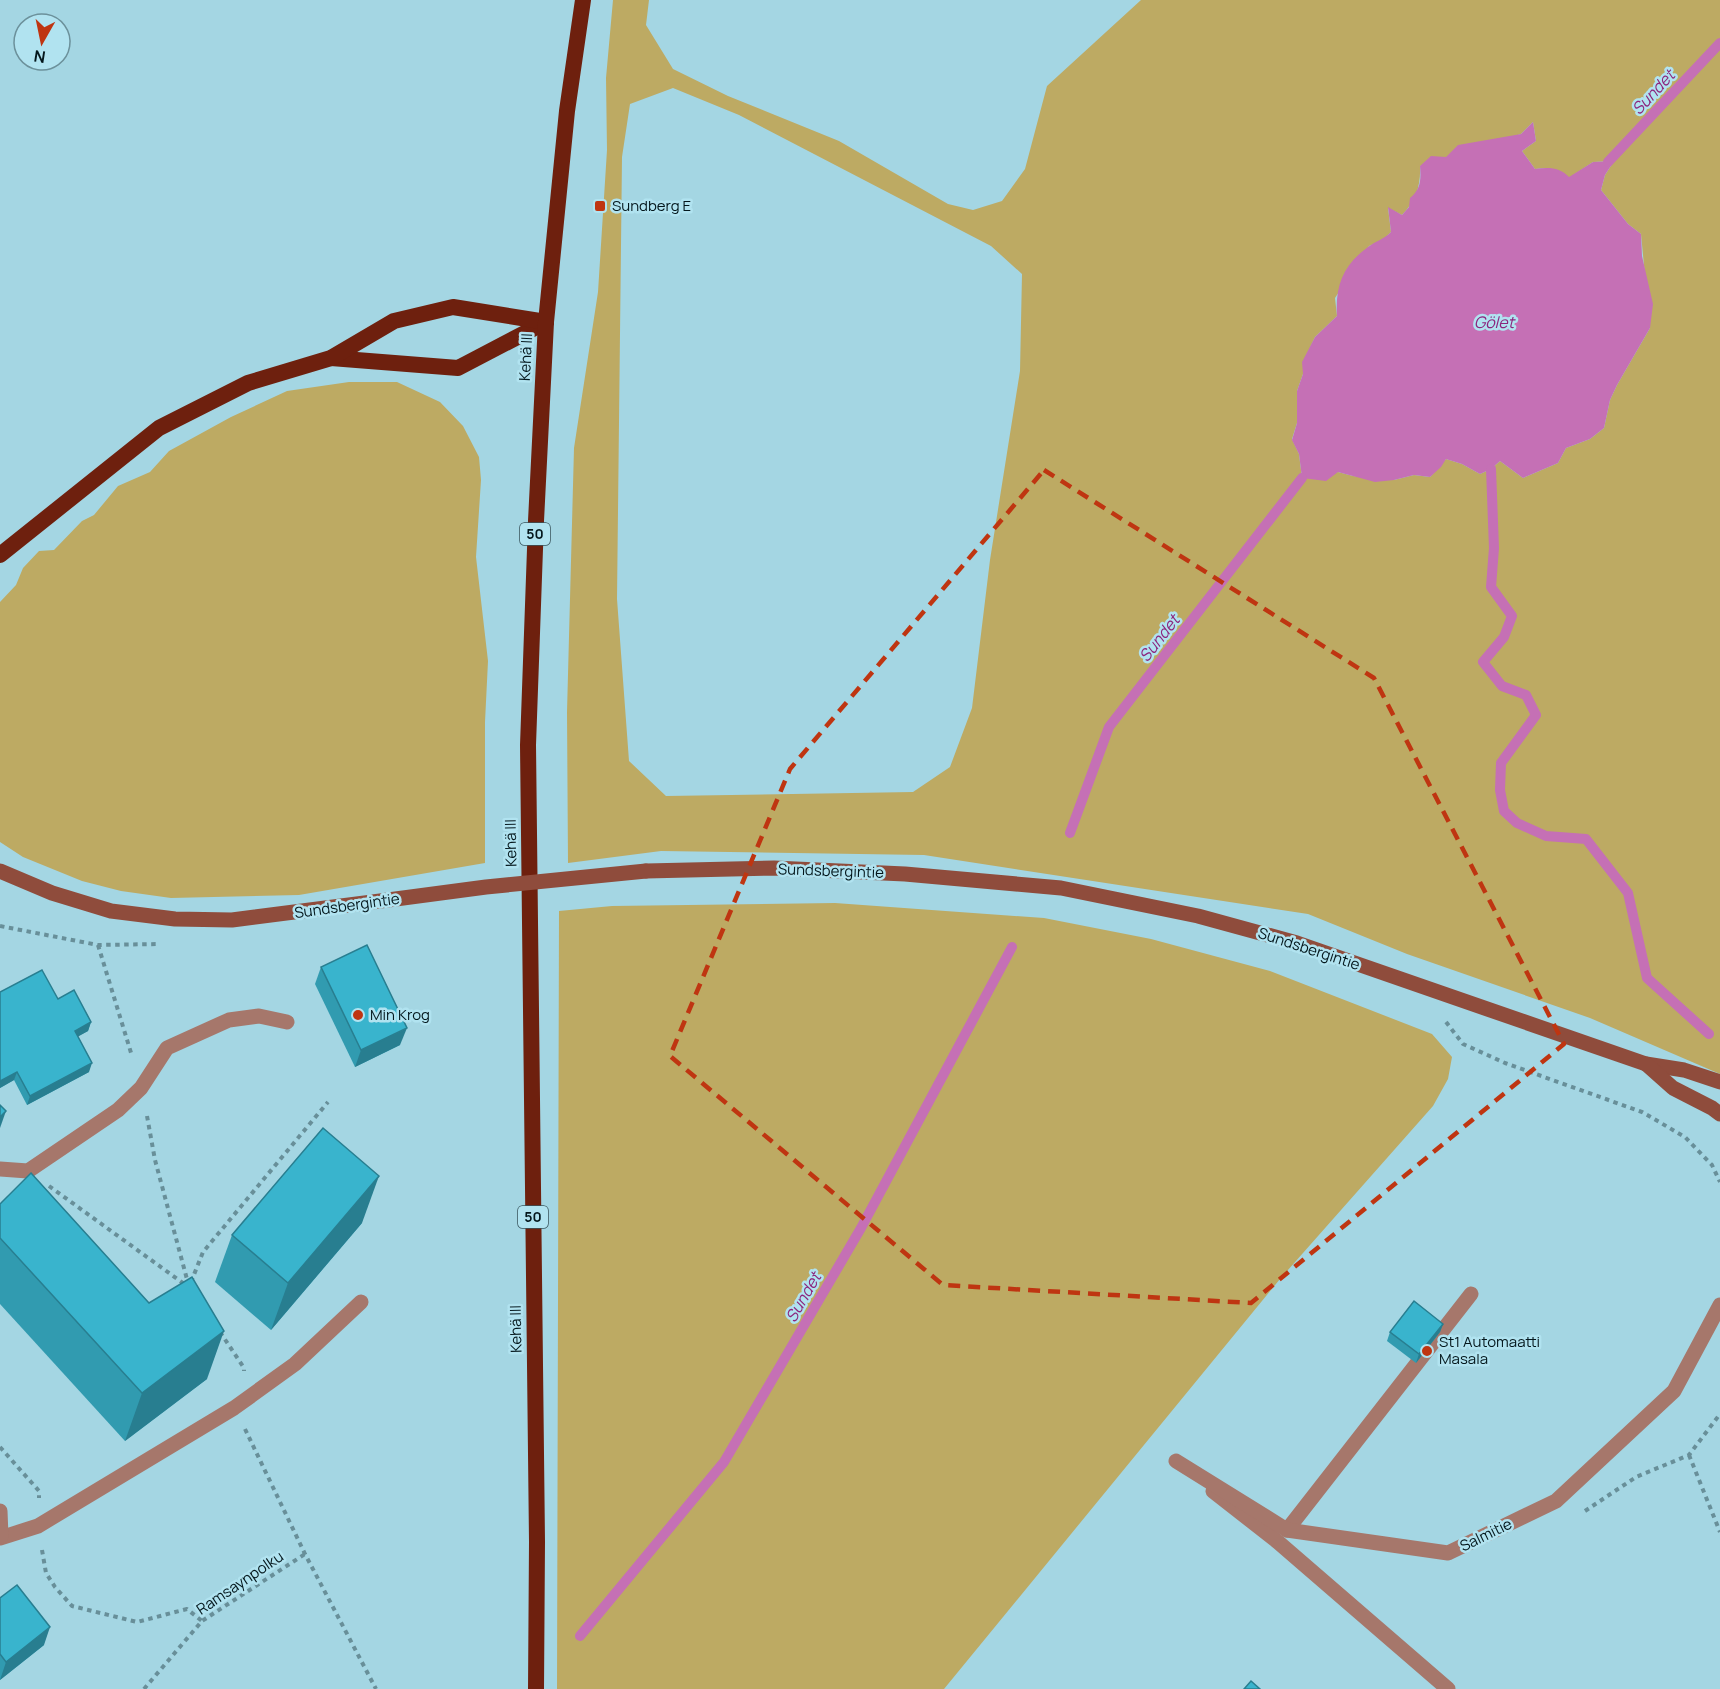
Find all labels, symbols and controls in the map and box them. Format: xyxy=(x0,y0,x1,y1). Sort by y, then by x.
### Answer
north arrow xyxy=(12,12,72,72)
text: N xyxy=(32,45,47,69)
water label: Sundet xyxy=(1627,64,1681,119)
place label: Sundberg E xyxy=(612,195,691,216)
marker: Sundberg E xyxy=(593,199,607,213)
water label: Gölet xyxy=(1474,311,1516,333)
street label: Kehä III xyxy=(514,333,537,381)
road number: 50 xyxy=(520,523,550,545)
water label: Sundet xyxy=(1134,609,1185,666)
street label: Kehä III xyxy=(500,819,521,867)
street label: Sundsbergintie xyxy=(778,858,885,883)
street label: Sundsbergintie xyxy=(293,888,401,923)
street label: Sundsbergintie xyxy=(1255,922,1363,975)
place label: Min Krog xyxy=(370,1004,430,1025)
marker: Min Krog xyxy=(351,1008,365,1022)
road number: 50 xyxy=(518,1206,548,1228)
water label: Sundet xyxy=(780,1267,827,1326)
street label: Kehä III xyxy=(505,1305,526,1353)
place label: St1 Automaatti Masala xyxy=(1439,1331,1540,1369)
marker: St1 Automaatti Masala xyxy=(1420,1344,1434,1358)
street label: Salmitie xyxy=(1456,1513,1516,1556)
street label: Ramsaynpolku xyxy=(192,1546,287,1619)

